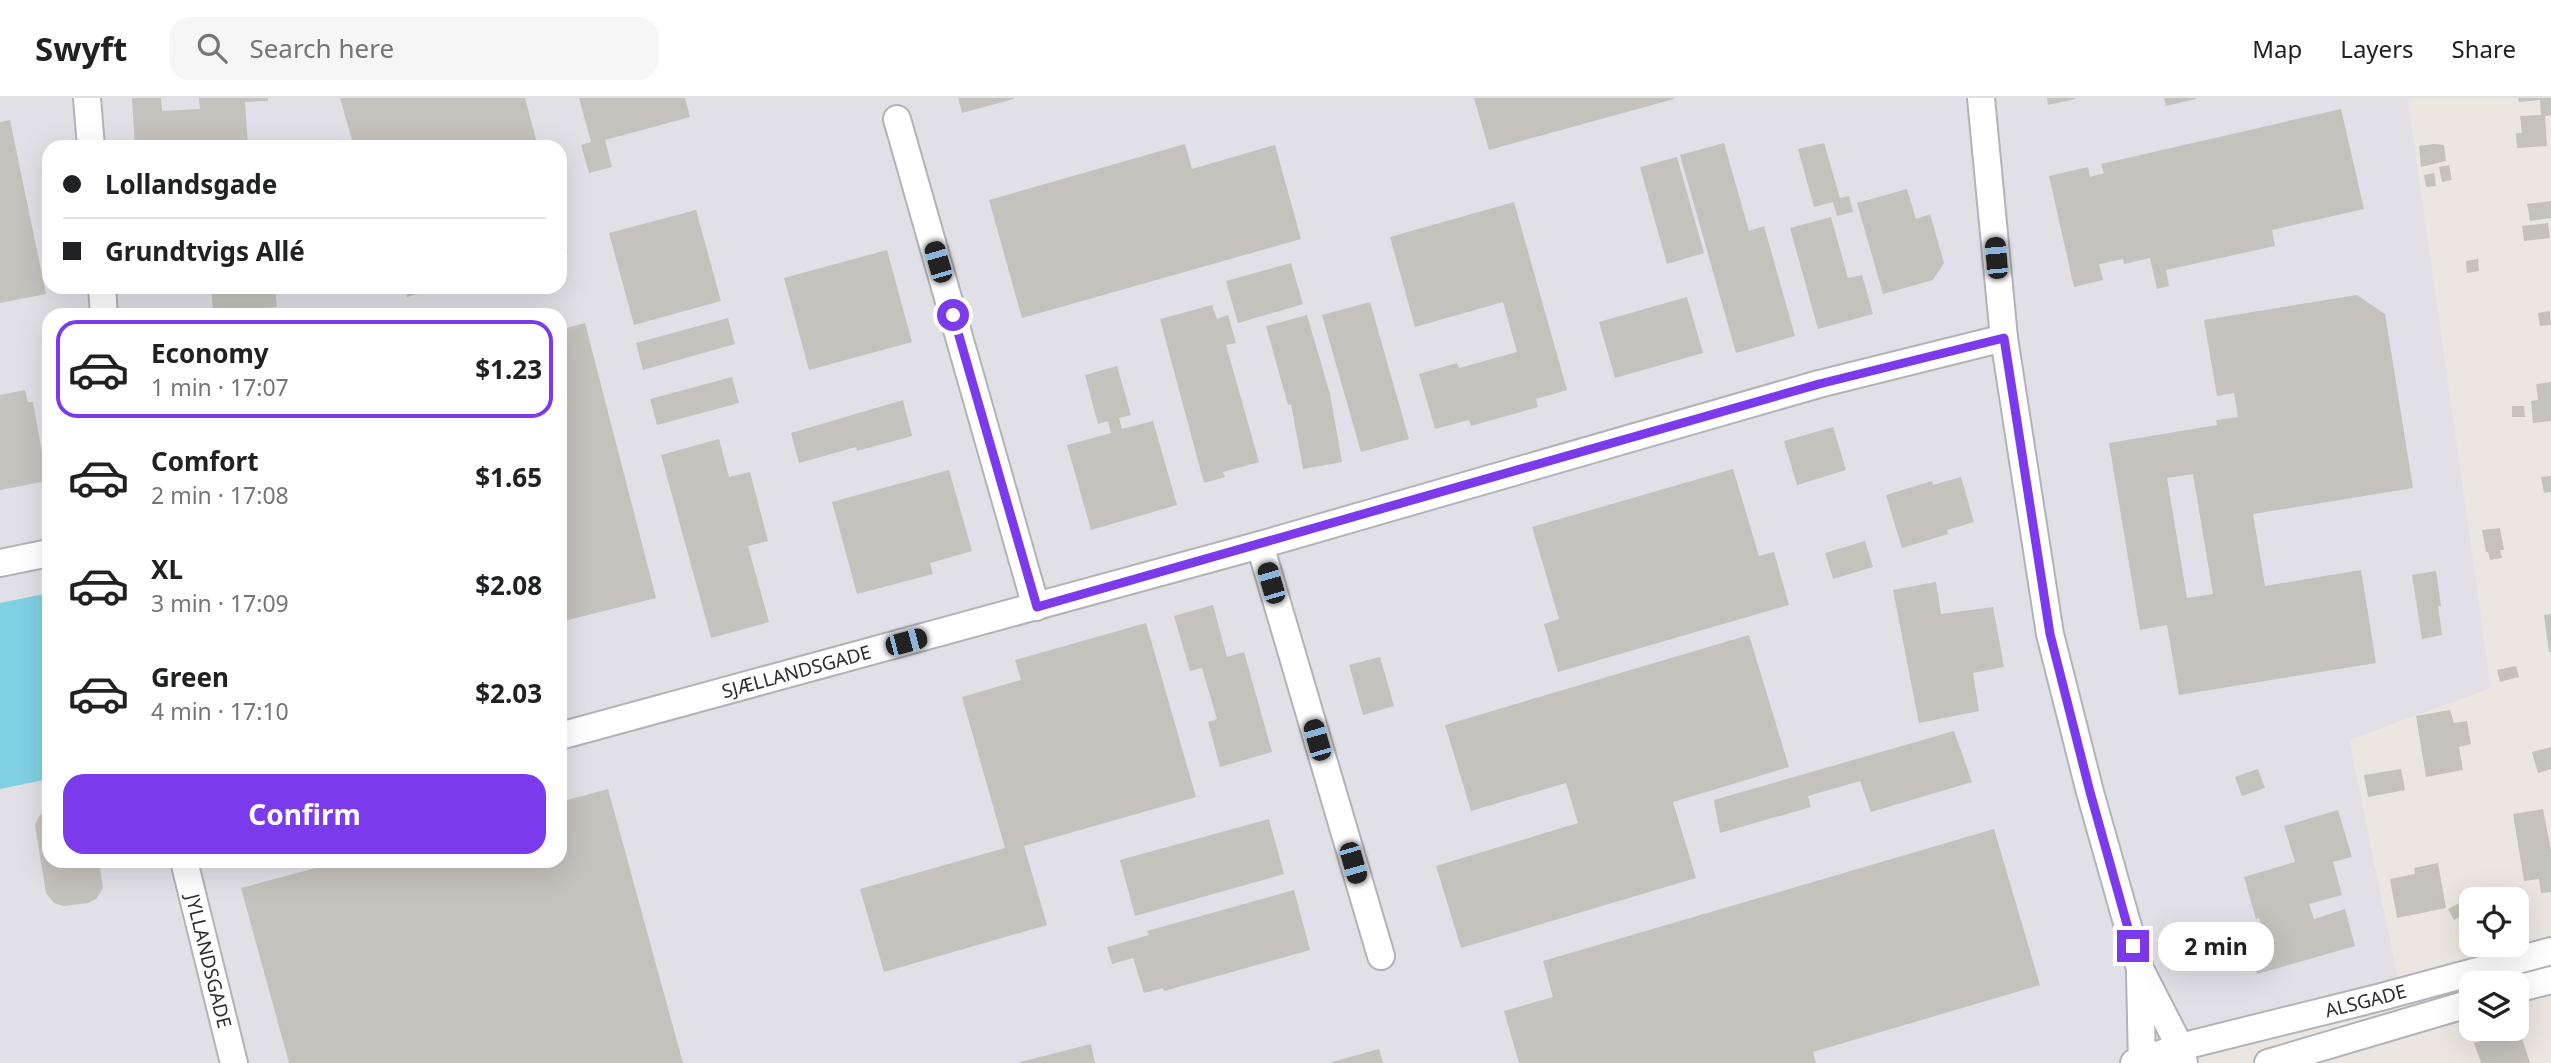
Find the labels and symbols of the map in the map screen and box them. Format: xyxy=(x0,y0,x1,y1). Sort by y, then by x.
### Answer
car xyxy=(1984,236,2009,280)
car xyxy=(923,239,954,285)
route start xyxy=(937,299,969,331)
car xyxy=(1256,560,1287,606)
car xyxy=(883,626,930,658)
street label: SJÆLLANDSGADE xyxy=(719,639,874,704)
car xyxy=(1302,717,1333,763)
car xyxy=(1338,840,1369,886)
street label: JYLLANDSGADE xyxy=(179,889,238,1031)
callout: 2 min xyxy=(2158,922,2273,970)
route end xyxy=(2117,930,2149,962)
street label: ALSGADE xyxy=(2322,978,2409,1023)

